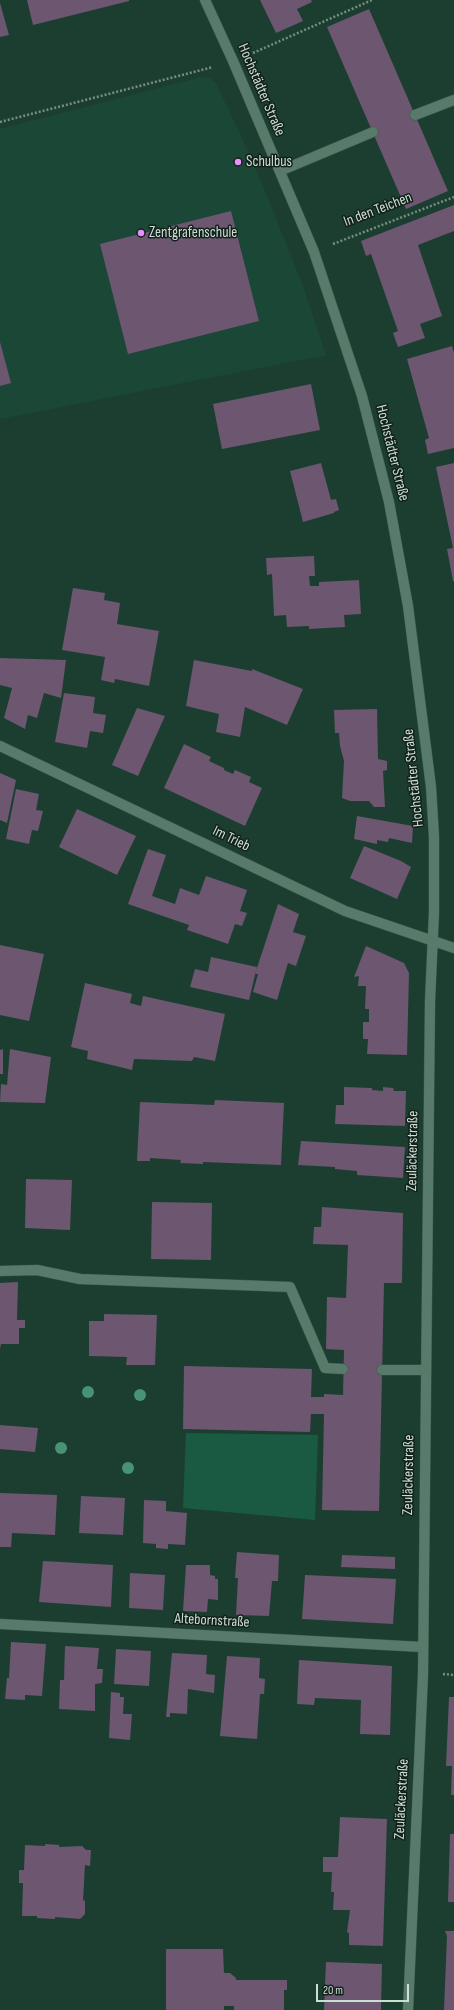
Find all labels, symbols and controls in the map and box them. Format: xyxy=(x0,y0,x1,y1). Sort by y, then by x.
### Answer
street label: Hochstädter Straße xyxy=(233,41,289,139)
place label: Schulbus xyxy=(246,153,292,171)
marker: Schulbus xyxy=(233,157,243,167)
street label: In den Teichen xyxy=(341,189,415,231)
place label: Zentgrafenschule xyxy=(149,224,237,242)
marker: Zentgrafenschule xyxy=(136,228,146,238)
street label: Hochstädter Straße xyxy=(371,403,413,503)
street label: Hochstädter Straße xyxy=(400,728,428,828)
street label: Im Trieb xyxy=(209,822,253,856)
street label: Zeuläckerstraße xyxy=(403,1111,423,1191)
street label: Zeuläckerstraße xyxy=(399,1435,419,1515)
street label: Altebornstraße xyxy=(174,1610,250,1632)
street label: Zeuläckerstraße xyxy=(391,1758,413,1840)
scale bar xyxy=(318,1976,411,2002)
text: 20 m xyxy=(323,1983,343,1998)

